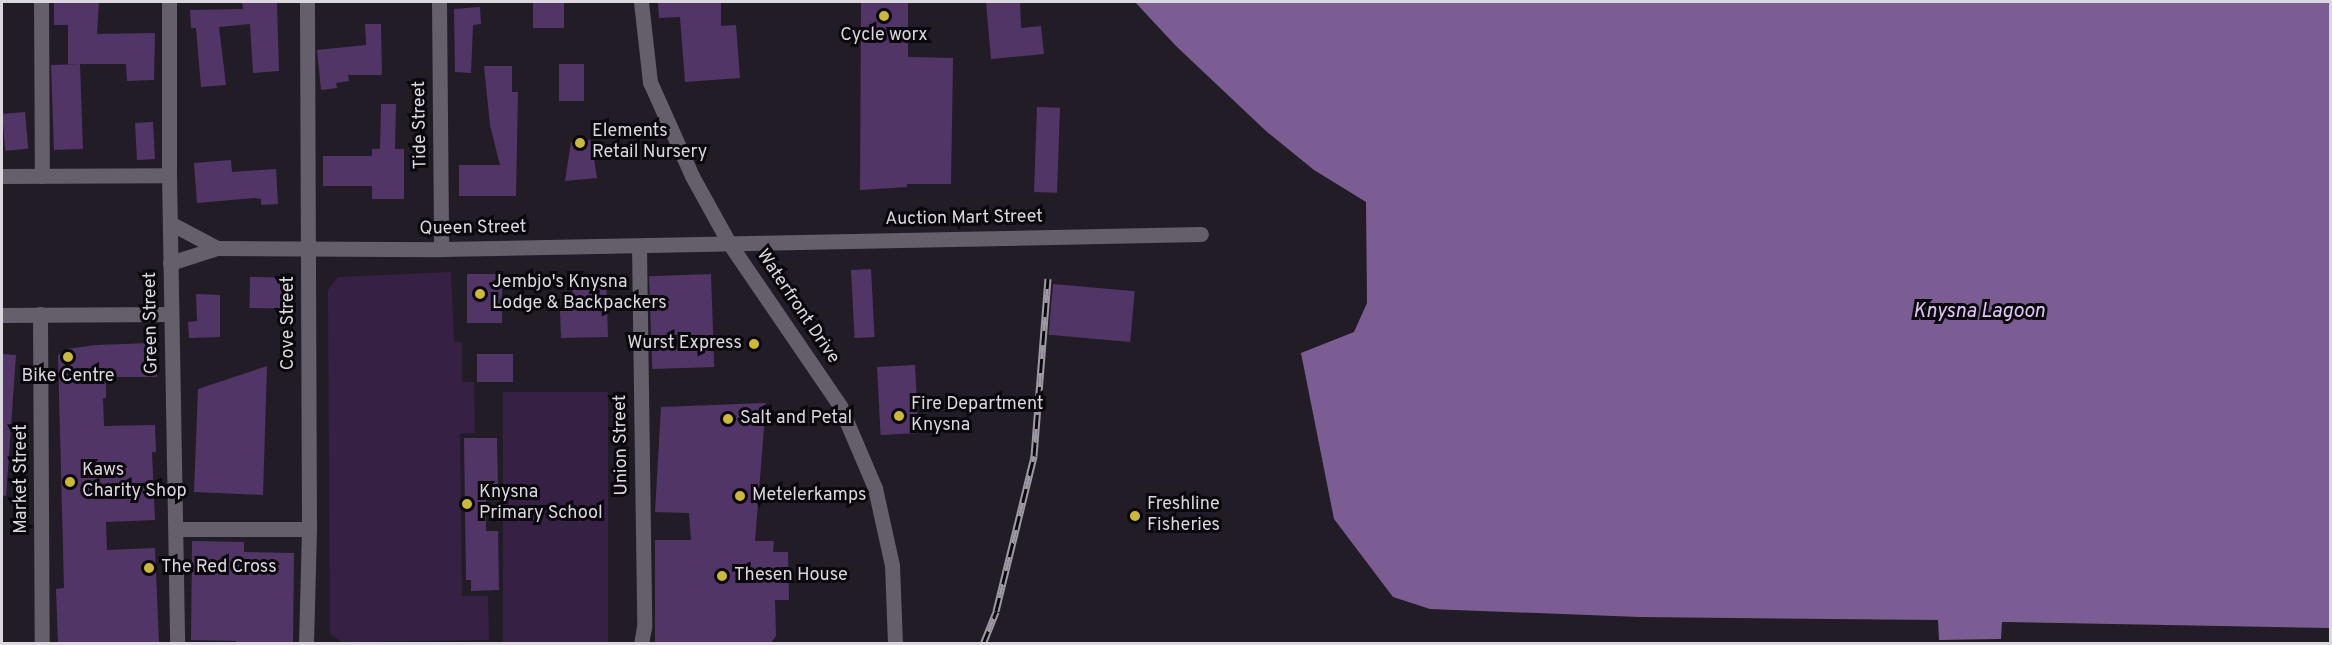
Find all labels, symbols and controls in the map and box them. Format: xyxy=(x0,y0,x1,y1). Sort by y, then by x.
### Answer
marker: Cycle worx xyxy=(877,9,891,23)
place label: Cycle worx xyxy=(840,25,928,47)
street label: Tide Street xyxy=(409,80,433,170)
place label: Elements Retail Nursery xyxy=(592,122,707,164)
marker: Elements Retail Nursery xyxy=(573,136,587,150)
street label: Auction Mart Street xyxy=(885,207,1043,231)
street label: Queen Street xyxy=(419,217,527,241)
street label: Waterfront Drive xyxy=(751,246,843,368)
street label: Green Street xyxy=(140,271,164,375)
place label: Jembjo's Knysna Lodge & Backpackers xyxy=(492,273,667,316)
street label: Cove Street xyxy=(278,276,300,370)
marker: Jembjo's Knysna Lodge & Backpackers xyxy=(473,287,487,301)
water label: Knysna Lagoon xyxy=(1913,300,2045,324)
place label: Wurst Express xyxy=(627,333,742,355)
marker: Wurst Express xyxy=(747,337,761,351)
marker: Bike Centre xyxy=(61,350,75,364)
place label: Bike Centre xyxy=(21,366,115,388)
street label: Union Street xyxy=(610,394,634,496)
place label: Fire Department Knysna xyxy=(911,395,1044,438)
place label: Salt and Petal xyxy=(740,408,852,430)
marker: Fire Department Knysna xyxy=(892,409,906,423)
marker: Salt and Petal xyxy=(721,412,735,426)
street label: Market Street xyxy=(11,424,33,534)
place label: Kaws Charity Shop xyxy=(82,461,187,504)
marker: Kaws Charity Shop xyxy=(63,475,77,489)
place label: Knysna Primary School xyxy=(479,483,603,526)
place label: Metelerkamps xyxy=(752,485,867,507)
marker: Metelerkamps xyxy=(733,489,747,503)
place label: Freshline Fisheries xyxy=(1147,495,1220,538)
marker: Knysna Primary School xyxy=(460,497,474,511)
marker: Freshline Fisheries xyxy=(1128,509,1142,523)
place label: The Red Cross xyxy=(161,557,277,579)
marker: The Red Cross xyxy=(142,561,156,575)
place label: Thesen House xyxy=(734,565,848,587)
marker: Thesen House xyxy=(715,569,729,583)

